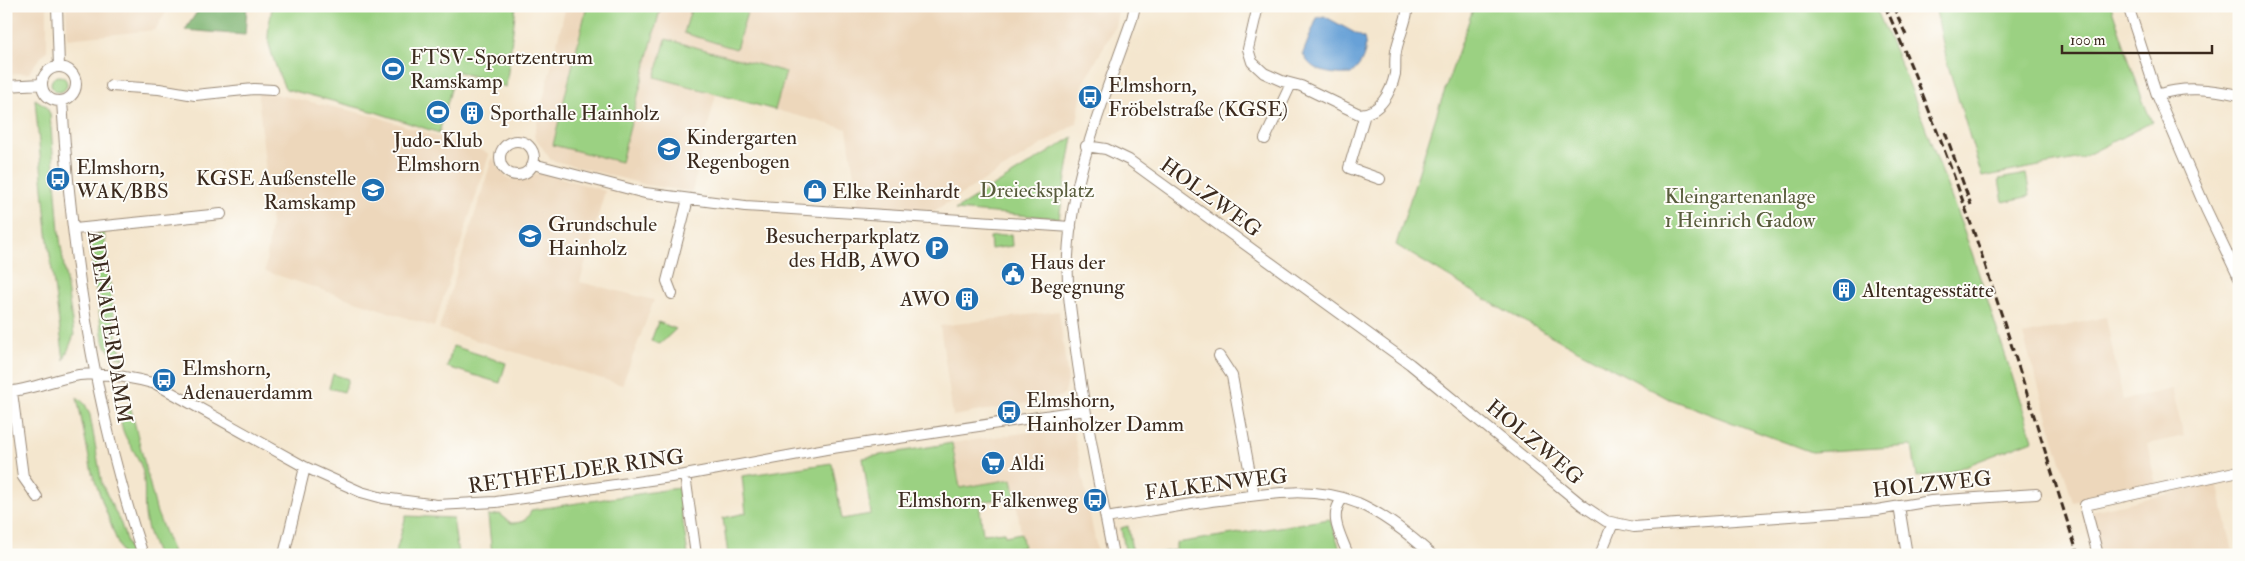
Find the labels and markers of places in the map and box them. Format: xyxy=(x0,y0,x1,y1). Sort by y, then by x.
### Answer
place label: FTSV-Sportzentrum Ramskamp xyxy=(410,44,593,95)
sports icon: FTSV-Sportzentrum Ramskamp xyxy=(380,56,406,82)
place label: Elmshorn, Fröbelstraße (KGSE) xyxy=(1108,72,1288,123)
bus stop icon: Elmshorn, Fröbelstraße (KGSE) xyxy=(1077,84,1103,110)
sports icon: Judo-Klub Elmshorn xyxy=(425,99,451,125)
building icon: Sporthalle Hainholz xyxy=(459,100,485,126)
place label: Sporthalle Hainholz xyxy=(490,100,659,127)
place label: Kindergarten Regenbogen xyxy=(686,124,797,175)
place label: Judo-Klub Elmshorn xyxy=(392,127,483,178)
school or university icon: Kindergarten Regenbogen xyxy=(656,136,682,162)
place label: Elmshorn, WAK/BBS xyxy=(75,154,169,205)
place label: KGSE Außenstelle Ramskamp xyxy=(196,165,356,216)
bus stop icon: Elmshorn, WAK/BBS xyxy=(45,166,71,192)
school or university icon: KGSE Außenstelle Ramskamp xyxy=(360,177,386,203)
shop icon: Elke Reinhardt xyxy=(802,178,828,204)
place label: Elke Reinhardt xyxy=(832,178,960,205)
place label: Grundschule Hainholz xyxy=(548,211,657,262)
school or university icon: Grundschule Hainholz xyxy=(517,223,543,249)
place label: Besucherparkplatz des HdB, AWO xyxy=(765,223,920,274)
parking icon: Besucherparkplatz des HdB, AWO xyxy=(924,235,950,261)
place label: Haus der Begegnung xyxy=(1030,249,1125,300)
public building icon: Haus der Begegnung xyxy=(1000,261,1026,287)
building icon: Altentagesstätte xyxy=(1831,277,1857,303)
place label: Altentagesstätte xyxy=(1861,277,1994,304)
place label: AWO xyxy=(899,286,950,313)
building icon: AWO xyxy=(954,286,980,312)
place label: Elmshorn, Adenauerdamm xyxy=(181,355,313,406)
bus stop icon: Elmshorn, Adenauerdamm xyxy=(151,367,177,393)
place label: Elmshorn, Hainholzer Damm xyxy=(1026,387,1184,438)
bus stop icon: Elmshorn, Hainholzer Damm xyxy=(996,399,1022,425)
supermarket icon: Aldi xyxy=(980,450,1006,476)
place label: Aldi xyxy=(1009,450,1045,477)
place label: Elmshorn, Falkenweg xyxy=(897,487,1079,514)
bus stop icon: Elmshorn, Falkenweg xyxy=(1082,487,1108,513)

